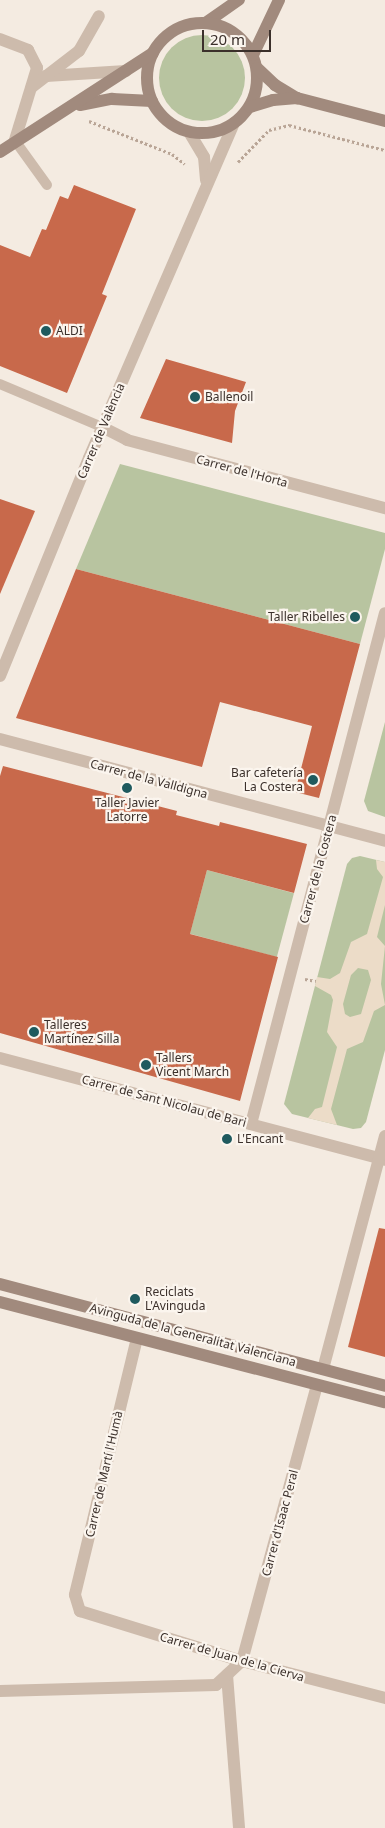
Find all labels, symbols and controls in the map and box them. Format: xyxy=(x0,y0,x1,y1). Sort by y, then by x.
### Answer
scale bar xyxy=(205,20,274,52)
text: 20 m xyxy=(210,29,245,49)
place label: ALDI xyxy=(56,324,83,338)
marker: ALDI xyxy=(40,325,52,337)
street label: Carrer de València xyxy=(74,381,128,481)
place label: Ballenoil xyxy=(205,390,253,404)
marker: Ballenoil xyxy=(189,391,201,403)
street label: Carrer de l'Horta xyxy=(195,452,289,490)
place label: Taller Ribelles xyxy=(268,610,345,624)
marker: Taller Ribelles xyxy=(349,611,361,623)
street label: Carrer de la Valldigna xyxy=(89,756,209,802)
place label: Bar cafetería La Costera xyxy=(231,766,303,794)
marker: Bar cafetería La Costera xyxy=(307,774,319,786)
marker: Taller Javier Latorre xyxy=(121,782,133,794)
place label: Taller Javier Latorre xyxy=(95,796,159,824)
street label: Carrer de la Costera xyxy=(297,813,339,925)
place label: Talleres Martínez Silla xyxy=(44,1018,119,1046)
marker: Talleres Martínez Silla xyxy=(28,1026,40,1038)
place label: Tallers Vicent March xyxy=(156,1051,229,1079)
marker: Tallers Vicent March xyxy=(140,1059,152,1071)
street label: Carrer de Sant Nicolau de Bari xyxy=(80,1072,248,1130)
place label: L'Encant xyxy=(237,1132,283,1146)
marker: L'Encant xyxy=(221,1133,233,1145)
place label: Reciclats L'Avinguda xyxy=(145,1285,205,1313)
marker: Reciclats L'Avinguda xyxy=(129,1293,141,1305)
street label: Avinguda de la Generalitat Valenciana xyxy=(88,1300,298,1370)
street label: Carrer de Martí l'Humà xyxy=(82,1409,126,1539)
street label: Carrer d'Isaac Peral xyxy=(259,1468,301,1578)
street label: Carrer de Juan de la Cierva xyxy=(158,1629,306,1685)

